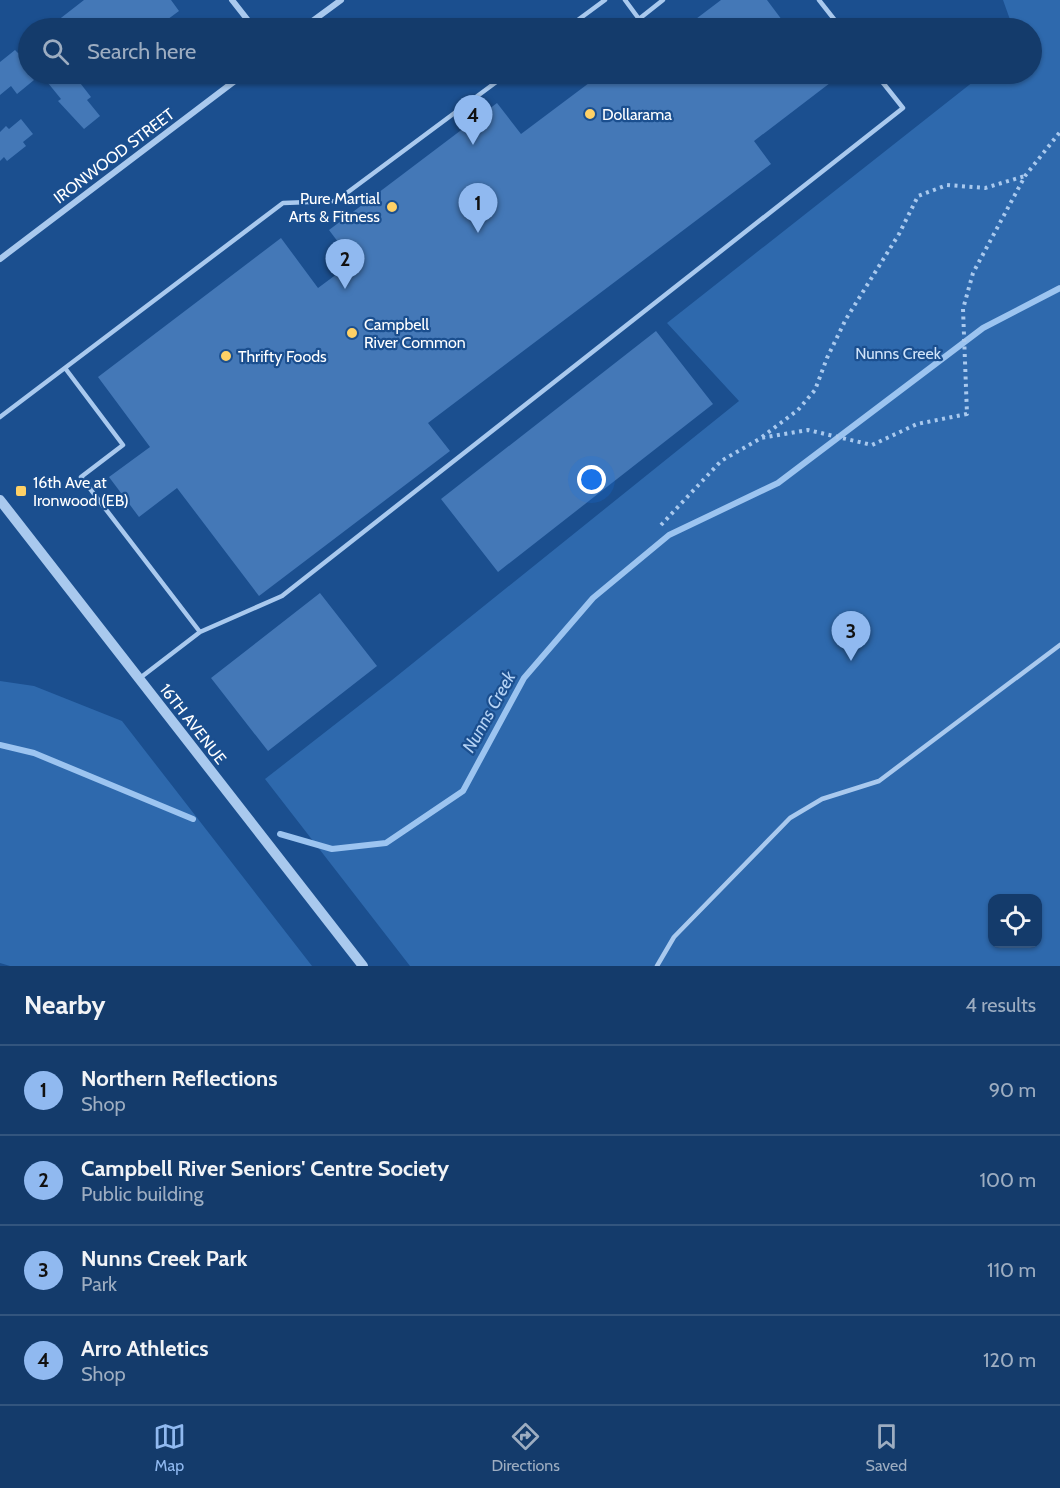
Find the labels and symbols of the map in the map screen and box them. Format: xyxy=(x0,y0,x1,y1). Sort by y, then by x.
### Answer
pin: 4 xyxy=(454,96,492,145)
street label: IRONWOOD STREET xyxy=(50,104,178,208)
place label: Dollarama xyxy=(602,105,672,124)
marker: Dollarama xyxy=(583,107,597,121)
pin: 1 xyxy=(458,184,498,233)
place label: Pure Martial Arts & Fitness xyxy=(289,189,380,226)
marker: Pure Martial Arts & Fitness xyxy=(385,200,399,214)
pin: 2 xyxy=(326,240,364,289)
place label: Campbell River Common xyxy=(364,315,466,352)
marker: Campbell River Common xyxy=(345,326,359,340)
park label: Nunns Creek xyxy=(855,344,942,363)
place label: Thrifty Foods xyxy=(238,347,327,366)
marker: Thrifty Foods xyxy=(219,349,233,363)
your location xyxy=(577,465,606,494)
place label: 16th Ave at Ironwood (EB) xyxy=(33,473,129,510)
marker: 16th Ave at Ironwood (EB) xyxy=(14,484,28,498)
pin: 3 xyxy=(832,612,870,661)
water label: Nunns Creek xyxy=(458,666,521,756)
street label: 16TH AVENUE xyxy=(156,680,230,768)

